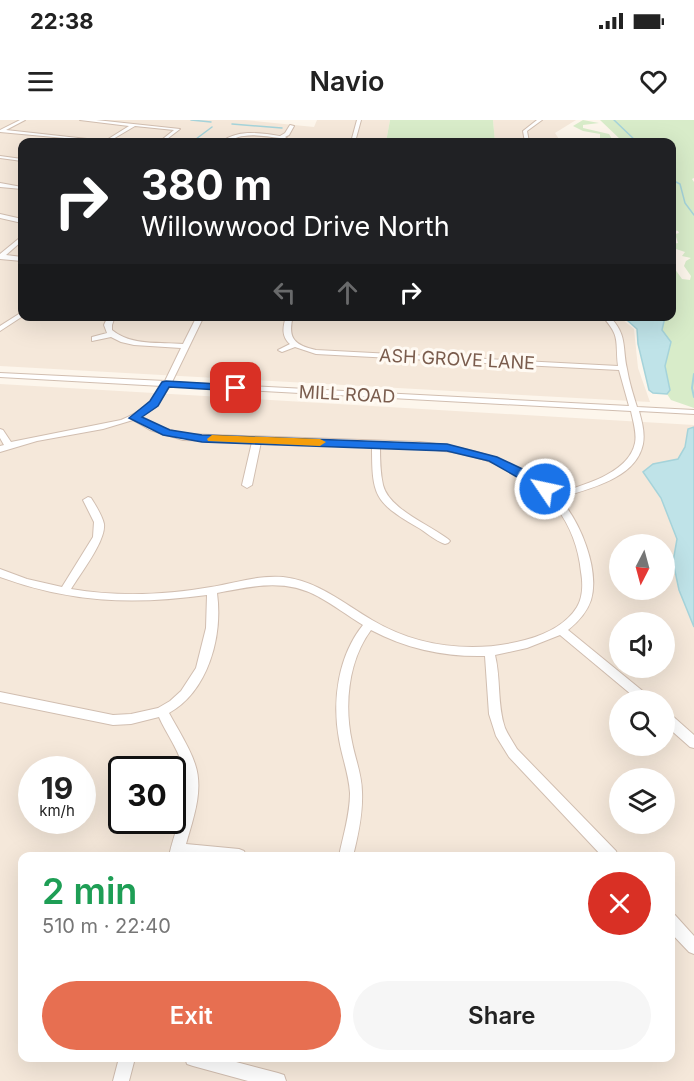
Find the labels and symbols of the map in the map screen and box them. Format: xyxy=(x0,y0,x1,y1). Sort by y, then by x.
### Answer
street label: ASH GROVE LANE xyxy=(379,344,535,374)
pin xyxy=(210,362,261,413)
street label: MILL ROAD xyxy=(298,381,396,407)
position arrow xyxy=(513,457,577,521)
north arrow xyxy=(609,534,675,600)
speed limit sign: 30 xyxy=(108,756,186,834)

